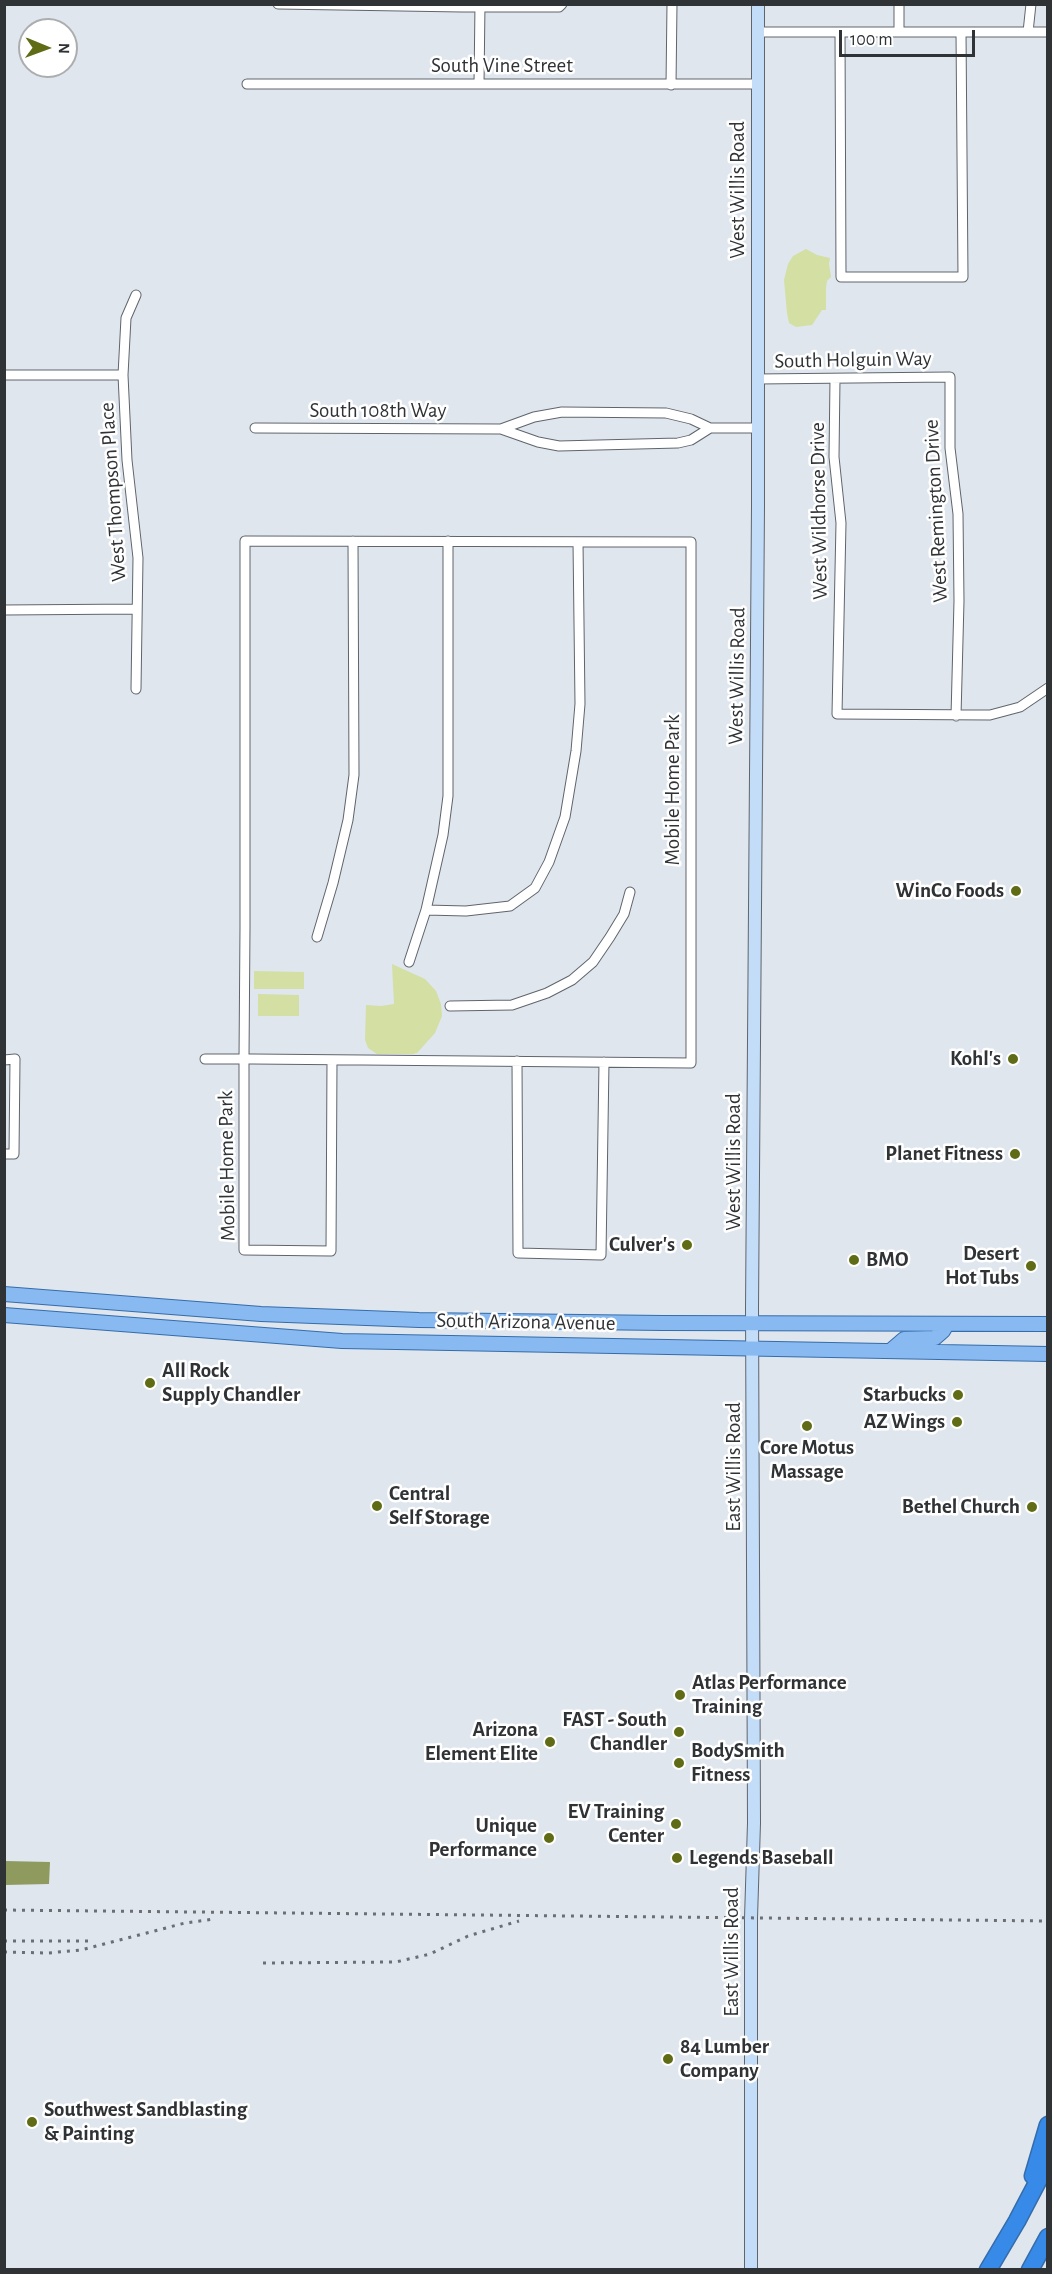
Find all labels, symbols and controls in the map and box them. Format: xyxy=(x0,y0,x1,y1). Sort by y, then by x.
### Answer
north arrow xyxy=(18,18,78,78)
scale bar xyxy=(842,18,978,56)
text: 100 m xyxy=(850,31,893,49)
text: N xyxy=(56,43,72,54)
street label: South Vine Street xyxy=(431,53,573,79)
street label: West Willis Road xyxy=(725,121,751,259)
street label: South Holguin Way xyxy=(774,346,932,374)
street label: South 108th Way xyxy=(310,398,446,424)
street label: West Thompson Place xyxy=(94,401,132,583)
street label: West Remington Drive xyxy=(919,419,953,603)
street label: West Wildhorse Drive xyxy=(805,422,833,600)
street label: West Willis Road xyxy=(723,607,751,745)
street label: Mobile Home Park xyxy=(660,715,686,865)
place label: WinCo Foods xyxy=(895,878,1004,904)
marker: WinCo Foods xyxy=(1009,884,1023,898)
place label: Kohl's xyxy=(950,1046,1001,1072)
marker: Kohl's xyxy=(1006,1052,1020,1066)
street label: Mobile Home Park xyxy=(213,1090,241,1242)
street label: West Willis Road xyxy=(721,1093,747,1231)
place label: Planet Fitness xyxy=(885,1141,1003,1167)
marker: Planet Fitness xyxy=(1008,1147,1022,1161)
place label: Culver's xyxy=(609,1232,675,1258)
marker: Culver's xyxy=(680,1238,694,1252)
place label: Desert Hot Tubs xyxy=(945,1241,1019,1291)
place label: BMO xyxy=(866,1247,908,1273)
marker: BMO xyxy=(847,1253,861,1267)
marker: Desert Hot Tubs xyxy=(1024,1259,1038,1273)
street label: South Arizona Avenue xyxy=(436,1308,616,1336)
place label: All Rock Supply Chandler xyxy=(162,1358,300,1408)
marker: All Rock Supply Chandler xyxy=(143,1376,157,1390)
place label: Starbucks xyxy=(863,1382,946,1408)
marker: Starbucks xyxy=(951,1388,965,1402)
street label: East Willis Road xyxy=(721,1402,747,1532)
place label: AZ Wings xyxy=(864,1409,945,1435)
marker: AZ Wings xyxy=(950,1415,964,1429)
marker: Core Motus Massage xyxy=(800,1419,814,1433)
place label: Core Motus Massage xyxy=(760,1435,854,1485)
place label: Central Self Storage xyxy=(389,1481,490,1531)
place label: Bethel Church xyxy=(902,1494,1020,1520)
marker: Central Self Storage xyxy=(370,1499,384,1513)
marker: Bethel Church xyxy=(1025,1500,1039,1514)
place label: Atlas Performance Training xyxy=(692,1670,847,1720)
marker: Atlas Performance Training xyxy=(673,1688,687,1702)
place label: FAST - South Chandler xyxy=(562,1707,667,1757)
place label: Arizona Element Elite xyxy=(425,1717,538,1767)
marker: FAST - South Chandler xyxy=(672,1725,686,1739)
marker: Arizona Element Elite xyxy=(543,1735,557,1749)
place label: BodySmith Fitness xyxy=(691,1738,785,1788)
marker: BodySmith Fitness xyxy=(672,1756,686,1770)
place label: EV Training Center xyxy=(568,1799,664,1849)
place label: Unique Performance xyxy=(429,1813,537,1863)
marker: EV Training Center xyxy=(669,1817,683,1831)
marker: Unique Performance xyxy=(542,1831,556,1845)
place label: Legends Baseball xyxy=(689,1845,834,1871)
marker: Legends Baseball xyxy=(670,1851,684,1865)
street label: East Willis Road xyxy=(719,1887,745,2017)
place label: 84 Lumber Company xyxy=(680,2034,769,2084)
marker: 84 Lumber Company xyxy=(661,2052,675,2066)
place label: Southwest Sandblasting & Painting xyxy=(44,2097,247,2147)
marker: Southwest Sandblasting & Painting xyxy=(25,2115,39,2129)

